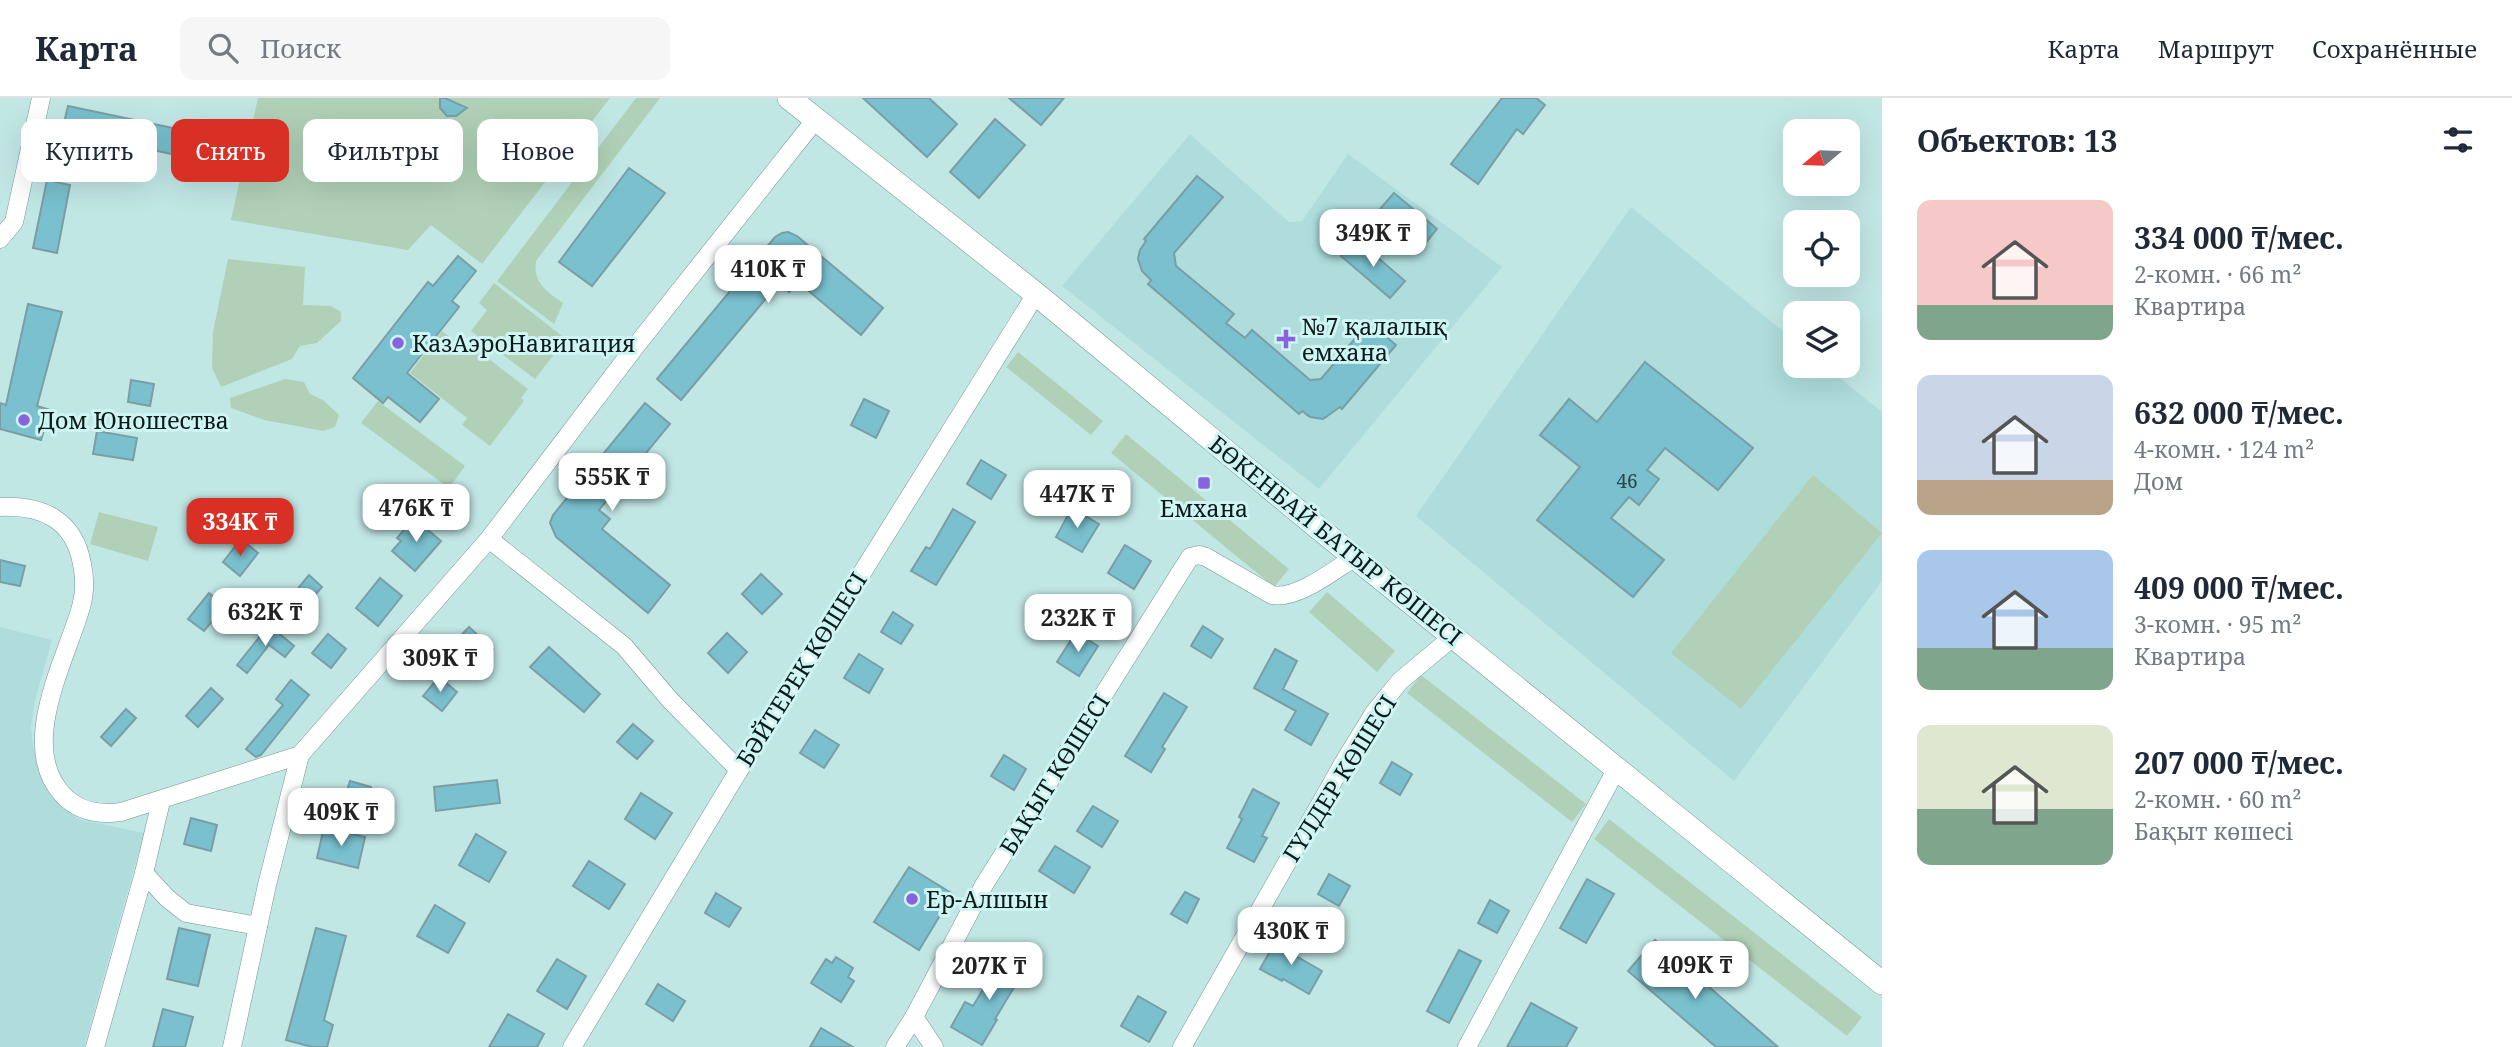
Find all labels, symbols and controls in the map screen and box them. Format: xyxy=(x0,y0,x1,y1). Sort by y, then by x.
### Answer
search box xyxy=(180,17,670,80)
text: Карта xyxy=(35,26,138,71)
icon: search xyxy=(204,29,242,67)
text: Поиск xyxy=(260,30,341,66)
text: Карта xyxy=(2048,32,2120,65)
text: Маршрут xyxy=(2158,32,2274,65)
text: Сохранённые xyxy=(2312,32,2477,65)
chip: Купить xyxy=(21,119,157,182)
chip: Снять xyxy=(171,119,289,182)
chip: Фильтры xyxy=(303,119,463,182)
chip: Новое xyxy=(477,119,598,182)
north arrow xyxy=(1783,119,1860,196)
map controls xyxy=(1783,119,1860,378)
text: Объектов: 13 xyxy=(1917,120,2118,161)
icon: filters xyxy=(2439,121,2477,159)
pin: 349K ₸ xyxy=(1316,209,1430,269)
button: locate xyxy=(1783,210,1860,287)
text: 349K ₸ xyxy=(1336,216,1410,248)
text: 334 000 ₸/мес. xyxy=(2134,217,2344,258)
icon: home xyxy=(1973,228,2057,312)
pin: 410K ₸ xyxy=(711,246,825,305)
text: 410K ₸ xyxy=(731,252,805,284)
text: 2-комн. · 66 m² xyxy=(2134,258,2301,290)
text: Квартира xyxy=(2134,290,2246,322)
button: layers xyxy=(1783,301,1860,378)
place label: №7 қалалық емхана xyxy=(1302,310,1447,368)
place label: КазАэроНавигация xyxy=(412,327,635,359)
marker: №7 қалалық емхана xyxy=(1276,329,1296,349)
marker: КазАэроНавигация xyxy=(390,335,406,351)
text: 632 000 ₸/мес. xyxy=(2134,392,2344,433)
icon: home xyxy=(1973,403,2057,487)
place label: Дом Юношества xyxy=(38,404,229,436)
marker: Дом Юношества xyxy=(16,412,32,428)
street label: БӨКЕНБАЙ БАТЫР КӨШЕСІ xyxy=(1203,428,1469,652)
text: 4-комн. · 124 m² xyxy=(2134,433,2314,465)
pin: 555K ₸ xyxy=(555,454,669,513)
text: 555K ₸ xyxy=(575,460,649,492)
text: Дом xyxy=(2134,465,2183,497)
house number: 46 xyxy=(1616,468,1638,494)
pin: 447K ₸ xyxy=(1020,470,1134,530)
marker: Емхана xyxy=(1196,475,1212,491)
text: 447K ₸ xyxy=(1040,477,1114,509)
pin: 476K ₸ xyxy=(359,484,473,544)
text: 476K ₸ xyxy=(379,491,453,523)
place label: Емхана xyxy=(1160,492,1248,524)
pin: 334K ₸ xyxy=(183,498,297,558)
text: 334K ₸ xyxy=(203,505,277,537)
street label: БӘЙТЕРЕК КӨШЕСІ xyxy=(728,566,874,772)
text: 409 000 ₸/мес. xyxy=(2134,567,2344,608)
icon: home xyxy=(1973,578,2057,662)
pin: 632K ₸ xyxy=(208,588,322,648)
pin: 232K ₸ xyxy=(1021,594,1135,654)
text: 632K ₸ xyxy=(228,595,302,627)
text: 232K ₸ xyxy=(1041,601,1115,633)
text: 3-комн. · 95 m² xyxy=(2134,608,2301,640)
pin: 309K ₸ xyxy=(383,634,497,694)
text: Квартира xyxy=(2134,640,2246,672)
text: 309K ₸ xyxy=(403,641,477,673)
street label: БАҚЫТ КӨШЕСІ xyxy=(992,687,1116,861)
street label: ГҮЛДЕР КӨШЕСІ xyxy=(1275,689,1403,867)
text: 207 000 ₸/мес. xyxy=(2134,742,2344,783)
icon: home xyxy=(1973,753,2057,837)
text: 2-комн. · 60 m² xyxy=(2134,783,2301,815)
pin: 409K ₸ xyxy=(284,788,398,848)
text: 409K ₸ xyxy=(304,795,378,827)
text: Бақыт көшесі xyxy=(2134,815,2293,847)
place label: Ер-Алшын xyxy=(926,883,1048,915)
marker: Ер-Алшын xyxy=(904,891,920,907)
pin: 430K ₸ xyxy=(1234,908,1348,967)
text: 430K ₸ xyxy=(1254,914,1328,946)
pin: 207K ₸ xyxy=(932,942,1046,1002)
pin: 409K ₸ xyxy=(1638,942,1752,1001)
text: 409K ₸ xyxy=(1658,948,1732,980)
text: 207K ₸ xyxy=(952,949,1026,981)

